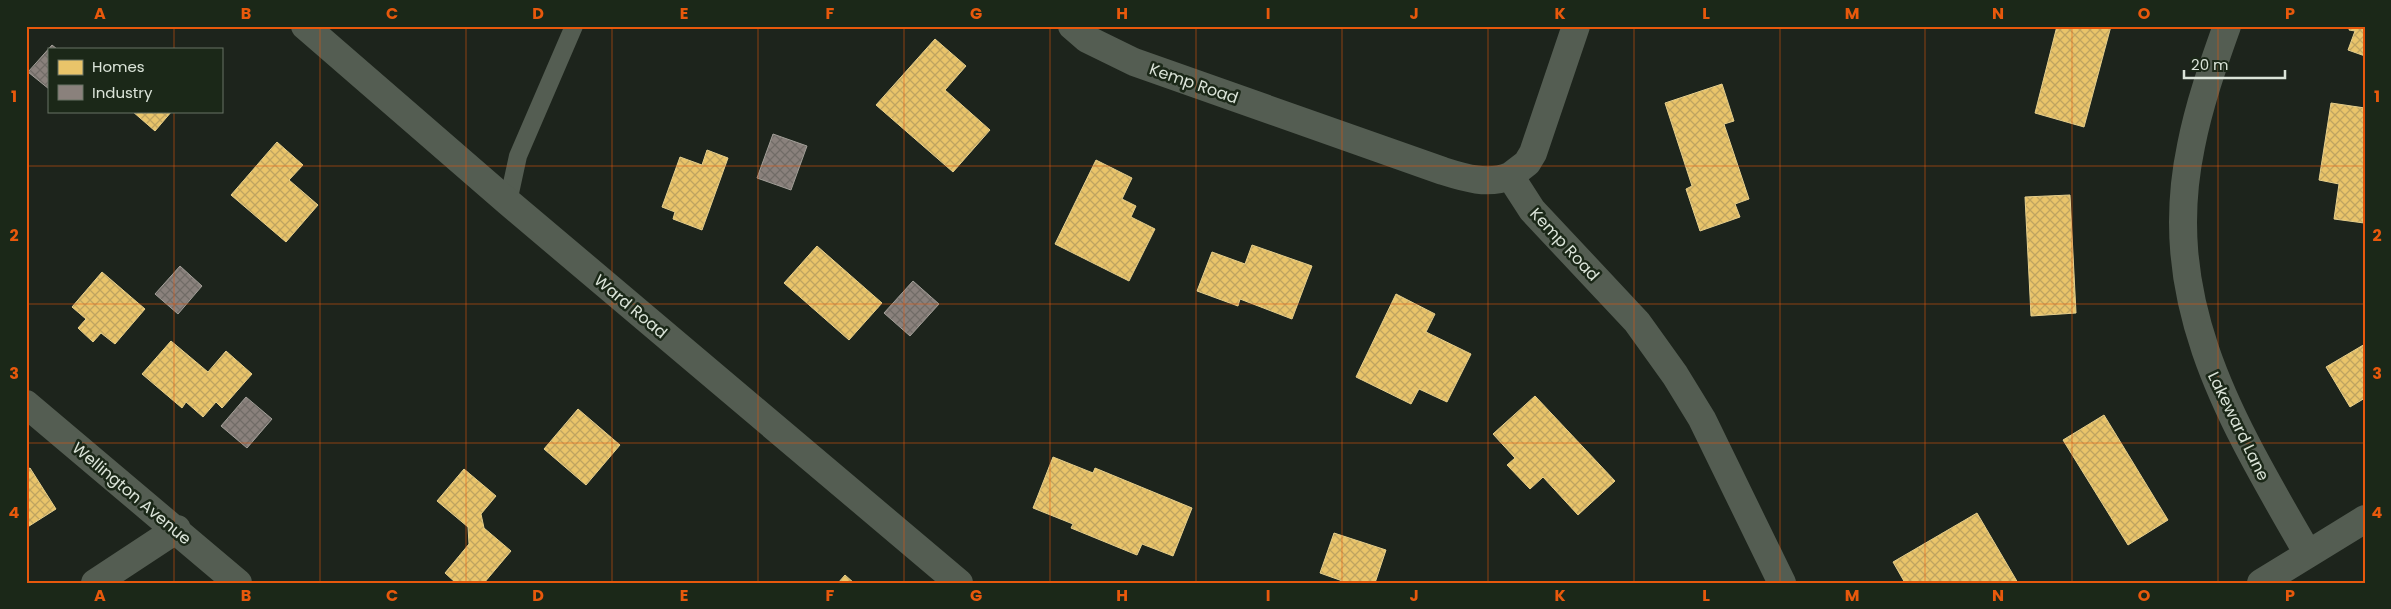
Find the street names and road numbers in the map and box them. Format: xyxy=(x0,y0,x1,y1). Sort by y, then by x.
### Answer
street label: Kemp Road xyxy=(1146,58,1241,109)
street label: Kemp Road xyxy=(1525,203,1605,286)
street label: Ward Road xyxy=(589,269,672,344)
street label: Lakeward Lane xyxy=(2202,368,2275,485)
street label: Wellington Avenue xyxy=(67,437,196,550)

